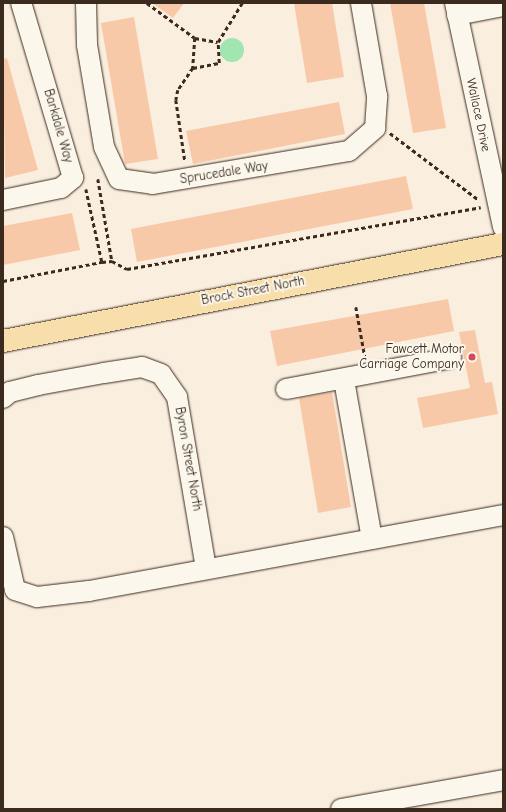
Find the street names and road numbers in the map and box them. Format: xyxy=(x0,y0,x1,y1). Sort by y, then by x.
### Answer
street label: Wallace Drive xyxy=(463,77,493,153)
street label: Barkdale Way xyxy=(40,87,76,165)
street label: Sprucedale Way xyxy=(179,158,269,188)
street label: Brock Street North xyxy=(200,273,306,309)
street label: Byron Street North xyxy=(171,406,205,512)

